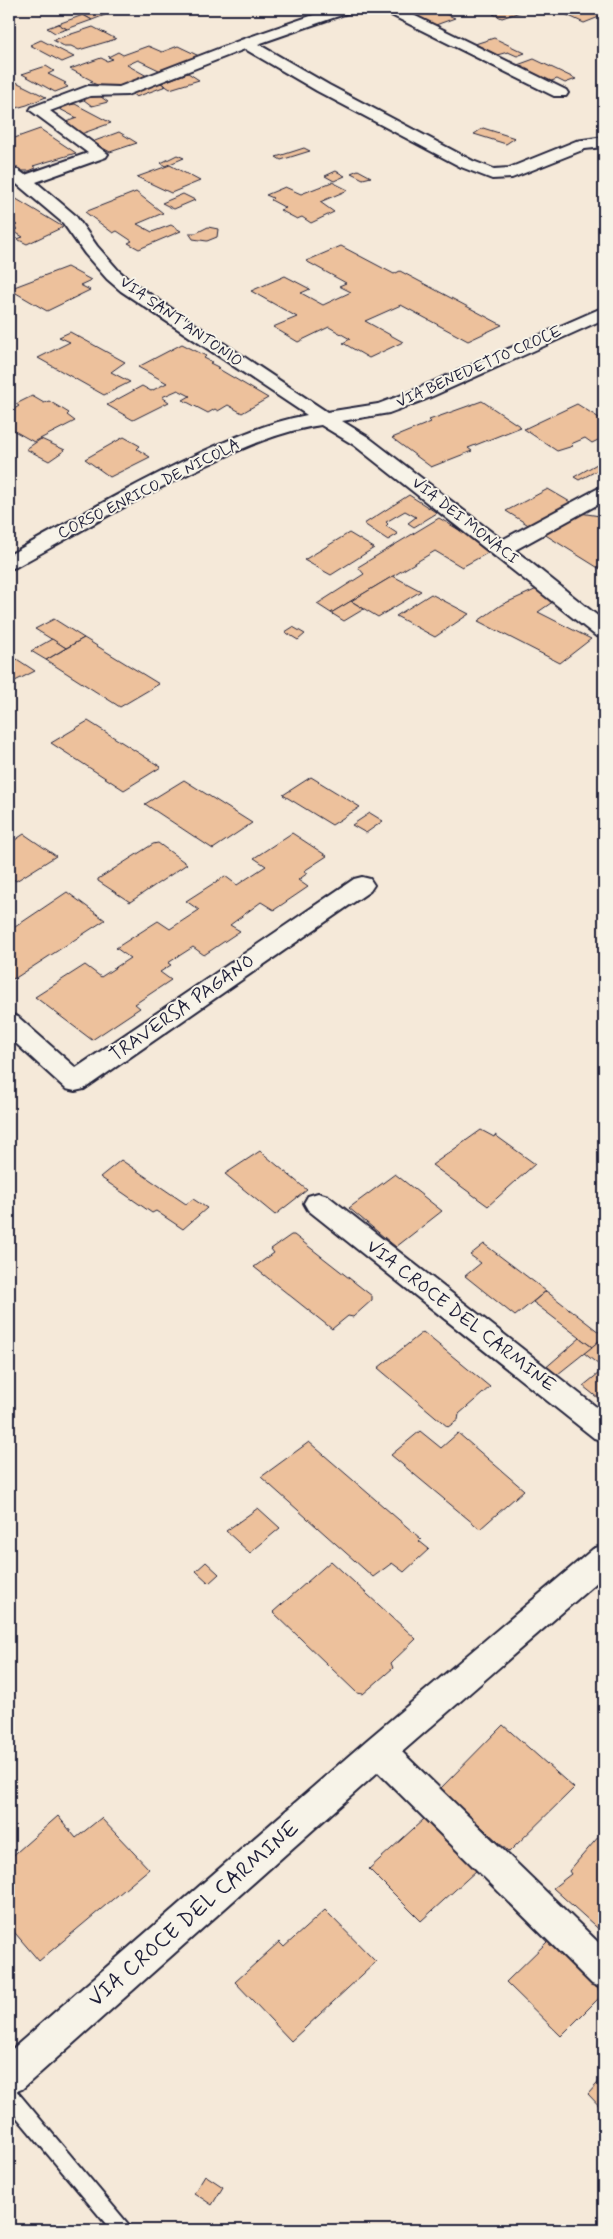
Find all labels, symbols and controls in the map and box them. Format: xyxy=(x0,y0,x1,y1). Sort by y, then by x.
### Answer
street label: VIA SANT'ANTONIO xyxy=(116,272,246,372)
street label: VIA BENEDETTO CROCE xyxy=(393,321,565,413)
street label: CORSO ENRICO DE NICOLA xyxy=(54,434,244,544)
street label: VIA DEI MONACI xyxy=(407,473,523,569)
street label: TRAVERSA PAGANO xyxy=(105,949,259,1067)
street label: VIA CROCE DEL CARMINE xyxy=(361,1234,561,1398)
street label: VIA CROCE DEL CARMINE xyxy=(83,1815,305,2013)

